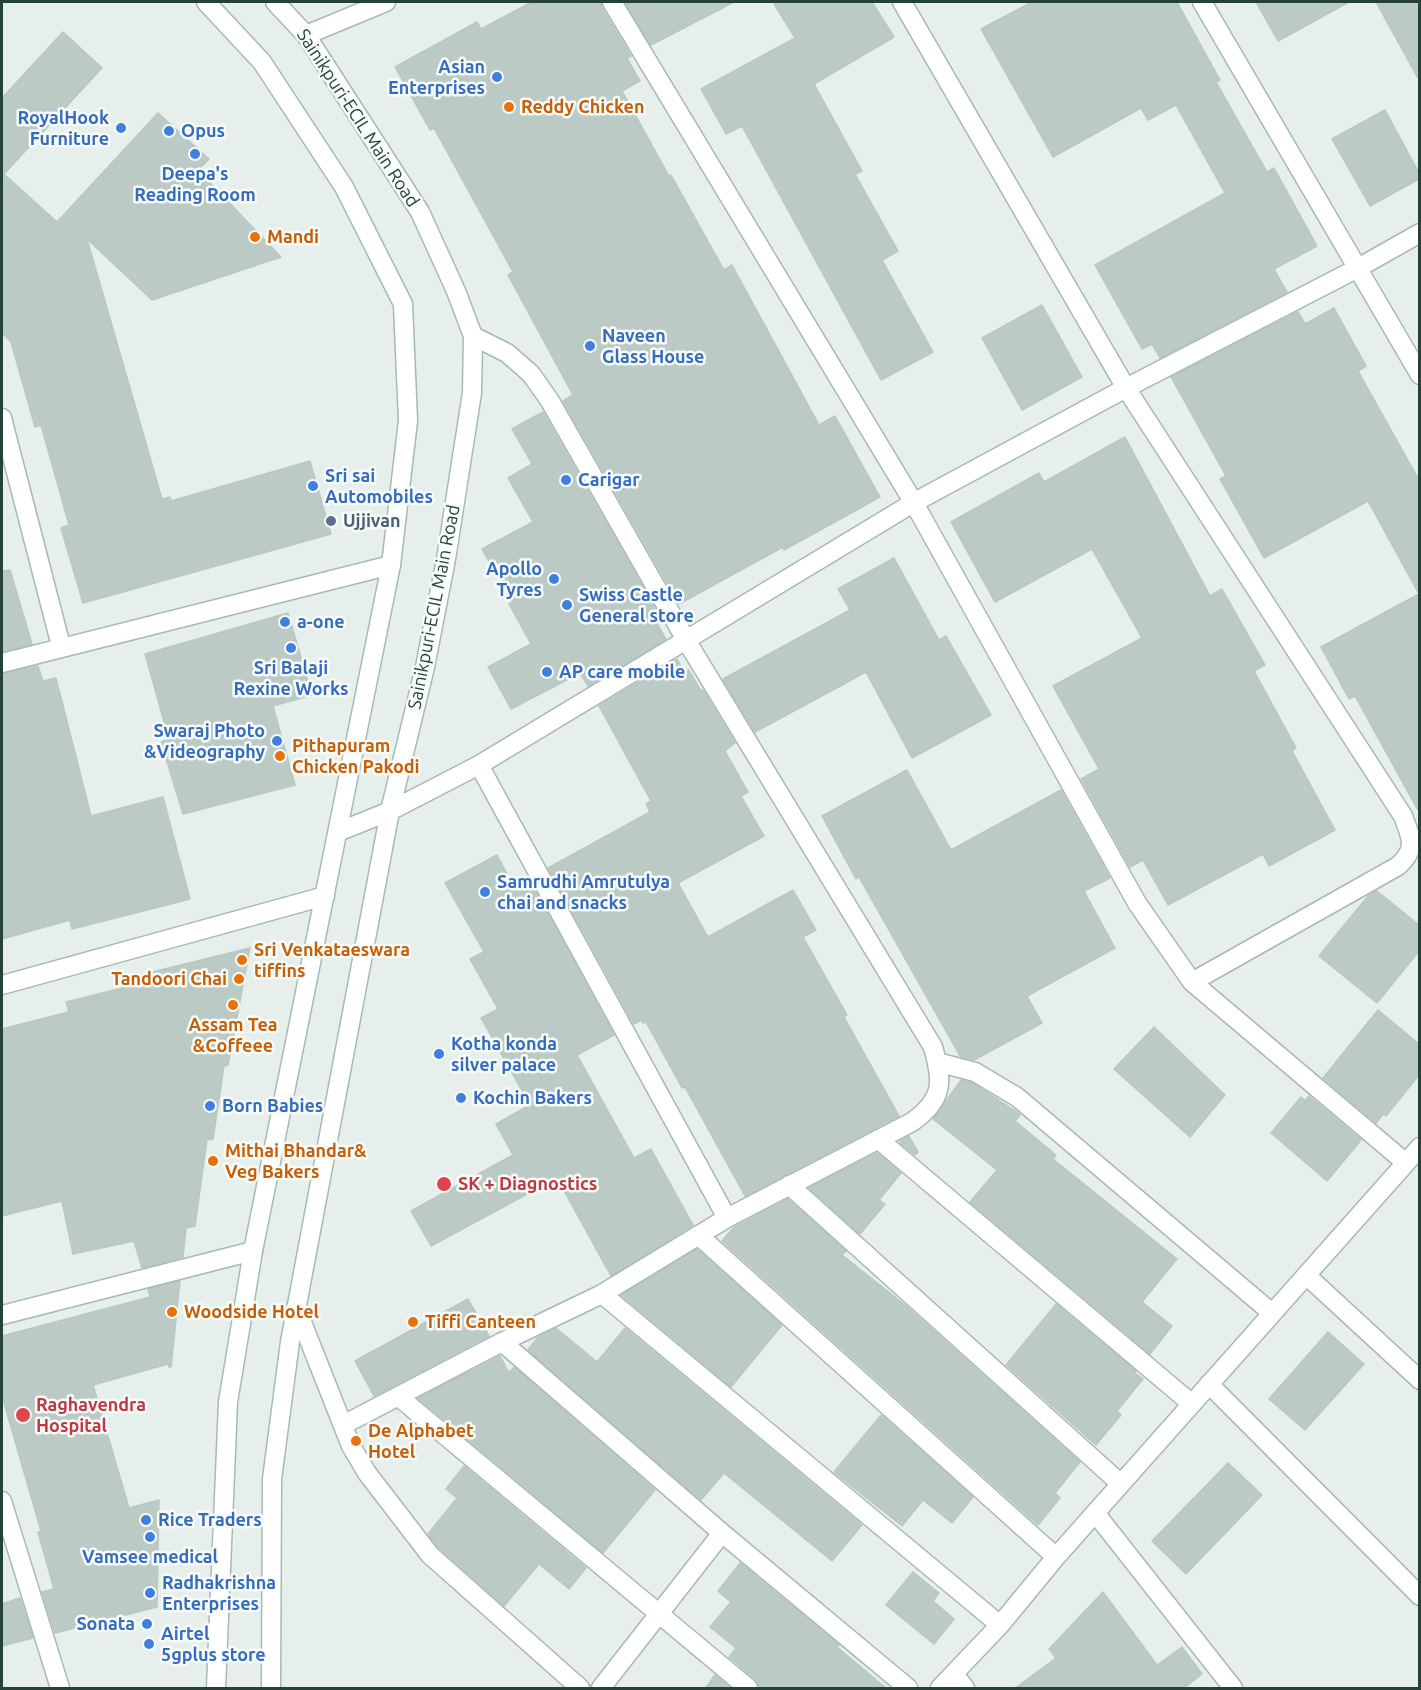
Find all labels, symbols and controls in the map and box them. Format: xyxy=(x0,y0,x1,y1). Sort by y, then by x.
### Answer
street label: Sainikpuri-ECIL Main Road xyxy=(292,25,424,211)
place label: Asian Enterprises xyxy=(388,56,485,98)
marker: Asian Enterprises xyxy=(490,70,504,84)
place label: Reddy Chicken xyxy=(521,96,645,118)
marker: Reddy Chicken xyxy=(502,100,516,114)
place label: RoyalHook Furniture xyxy=(17,107,109,150)
place label: Opus xyxy=(181,120,225,142)
marker: RoyalHook Furniture xyxy=(114,121,128,135)
marker: Opus xyxy=(162,124,176,138)
marker: Deepa's Reading Room xyxy=(188,147,202,161)
place label: Deepa's Reading Room xyxy=(134,163,256,206)
place label: Mandi xyxy=(267,226,319,248)
marker: Mandi xyxy=(248,230,262,244)
place label: Naveen Glass House xyxy=(602,325,704,368)
marker: Naveen Glass House xyxy=(583,339,597,353)
place label: Sri sai Automobiles xyxy=(325,465,433,508)
place label: Carigar xyxy=(578,469,640,491)
marker: Carigar xyxy=(559,473,573,487)
marker: Sri sai Automobiles xyxy=(306,479,320,493)
street label: Sainikpuri-ECIL Main Road xyxy=(404,503,464,711)
place label: Ujjivan xyxy=(343,510,401,532)
marker: Ujjivan xyxy=(324,514,338,528)
place label: Apollo Tyres xyxy=(486,558,542,600)
marker: Apollo Tyres xyxy=(547,572,561,586)
place label: Swiss Castle General store xyxy=(579,584,694,626)
marker: Swiss Castle General store xyxy=(560,598,574,612)
place label: a-one xyxy=(297,611,345,633)
marker: a-one xyxy=(278,615,292,629)
marker: Sri Balaji Rexine Works xyxy=(284,641,298,655)
place label: Sri Balaji Rexine Works xyxy=(233,657,349,700)
place label: AP care mobile xyxy=(559,661,685,683)
marker: AP care mobile xyxy=(540,665,554,679)
place label: Swaraj Photo &Videography xyxy=(144,720,265,762)
marker: Swaraj Photo &Videography xyxy=(270,734,284,748)
place label: Pithapuram Chicken Pakodi xyxy=(292,735,420,777)
marker: Pithapuram Chicken Pakodi xyxy=(273,749,287,763)
place label: Samrudhi Amrutulya chai and snacks xyxy=(497,871,670,914)
marker: Samrudhi Amrutulya chai and snacks xyxy=(478,885,492,899)
place label: Sri Venkataeswara tiffins xyxy=(254,939,410,982)
marker: Sri Venkataeswara tiffins xyxy=(235,953,249,967)
place label: Tandoori Chai xyxy=(111,968,227,990)
marker: Tandoori Chai xyxy=(232,972,246,986)
marker: Assam Tea &Coffeee xyxy=(226,998,240,1012)
place label: Assam Tea &Coffeee xyxy=(188,1014,278,1056)
place label: Kotha konda silver palace xyxy=(451,1033,557,1076)
marker: Kotha konda silver palace xyxy=(432,1047,446,1061)
place label: Kochin Bakers xyxy=(473,1087,592,1109)
marker: Kochin Bakers xyxy=(454,1091,468,1105)
place label: Born Babies xyxy=(222,1095,323,1117)
marker: Born Babies xyxy=(203,1099,217,1113)
place label: Mithai Bhandar& Veg Bakers xyxy=(225,1140,367,1182)
marker: Mithai Bhandar& Veg Bakers xyxy=(206,1154,220,1168)
place label: SK + Diagnostics xyxy=(458,1173,597,1195)
marker: SK + Diagnostics xyxy=(435,1175,453,1193)
place label: Woodside Hotel xyxy=(184,1301,319,1323)
marker: Woodside Hotel xyxy=(165,1305,179,1319)
place label: Tiffi Canteen xyxy=(425,1311,536,1333)
marker: Tiffi Canteen xyxy=(406,1315,420,1329)
place label: Raghavendra Hospital xyxy=(36,1394,146,1436)
marker: Raghavendra Hospital xyxy=(14,1406,32,1424)
place label: De Alphabet Hotel xyxy=(368,1420,474,1462)
marker: De Alphabet Hotel xyxy=(349,1434,363,1448)
place label: Rice Traders xyxy=(158,1509,262,1531)
marker: Rice Traders xyxy=(139,1513,153,1527)
marker: Vamsee medical xyxy=(143,1530,157,1544)
place label: Vamsee medical xyxy=(82,1546,218,1568)
place label: Radhakrishna Enterprises xyxy=(162,1572,276,1614)
marker: Radhakrishna Enterprises xyxy=(143,1586,157,1600)
place label: Sonata xyxy=(76,1613,135,1635)
marker: Sonata xyxy=(140,1617,154,1631)
place label: Airtel 5gplus store xyxy=(161,1623,266,1666)
marker: Airtel 5gplus store xyxy=(142,1637,156,1651)

